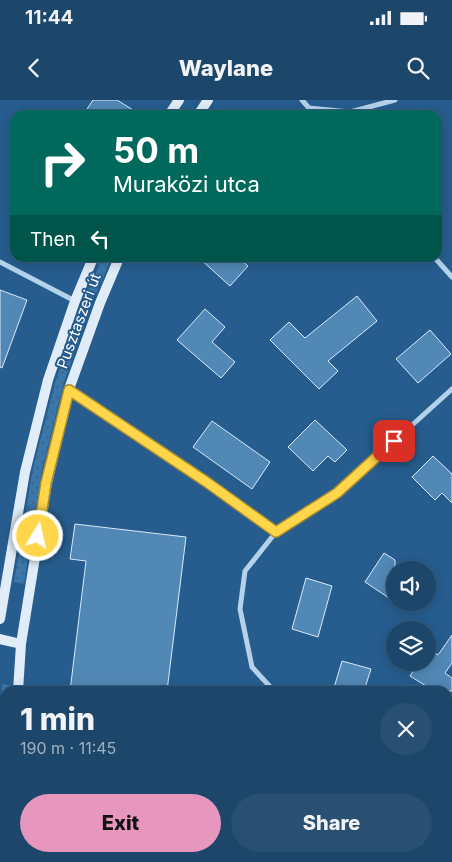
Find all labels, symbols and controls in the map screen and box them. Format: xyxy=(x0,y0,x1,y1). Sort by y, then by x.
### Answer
text: 11:44 xyxy=(25,6,73,29)
icon: back xyxy=(20,54,48,82)
icon: search xyxy=(404,54,432,82)
text: Waylane xyxy=(179,55,273,81)
text: 50 m xyxy=(113,129,199,171)
icon: right xyxy=(30,130,95,195)
text: Muraközi utca xyxy=(113,171,260,197)
icon: left xyxy=(86,225,114,253)
text: Then xyxy=(30,228,76,251)
street label: Pusztaszeri út xyxy=(52,270,105,371)
pin xyxy=(373,420,415,462)
icon: arrive xyxy=(380,427,408,455)
position arrow xyxy=(11,509,63,561)
map controls xyxy=(386,561,436,671)
button: sound xyxy=(386,561,436,611)
button: layers xyxy=(386,621,436,671)
text: 1 min xyxy=(20,701,95,737)
button: close xyxy=(380,703,432,755)
text: 190 m · 11:45 xyxy=(20,738,116,758)
button: Exit xyxy=(20,794,221,852)
button: Share xyxy=(231,794,432,852)

